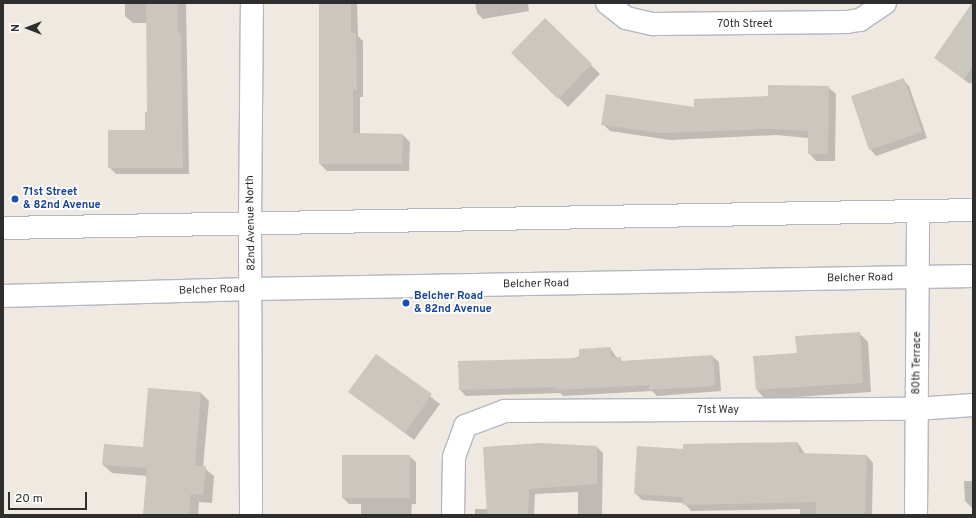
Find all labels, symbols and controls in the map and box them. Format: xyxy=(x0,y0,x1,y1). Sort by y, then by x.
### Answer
north arrow xyxy=(8,8,48,48)
street label: 70th Street xyxy=(717,17,773,31)
text: N xyxy=(9,24,23,32)
street label: 82nd Avenue North xyxy=(244,175,258,271)
place label: 71st Street & 82nd Avenue xyxy=(23,186,101,212)
marker: 71st Street & 82nd Avenue xyxy=(10,194,20,204)
street label: Belcher Road xyxy=(827,271,893,285)
street label: Belcher Road xyxy=(503,277,569,291)
street label: Belcher Road xyxy=(179,282,245,298)
place label: Belcher Road & 82nd Avenue xyxy=(414,290,492,316)
marker: Belcher Road & 82nd Avenue xyxy=(401,298,411,308)
street label: 80th Terrace xyxy=(910,331,924,395)
street label: 71st Way xyxy=(697,403,739,417)
scale bar xyxy=(10,484,89,510)
text: 20 m xyxy=(15,491,43,507)

